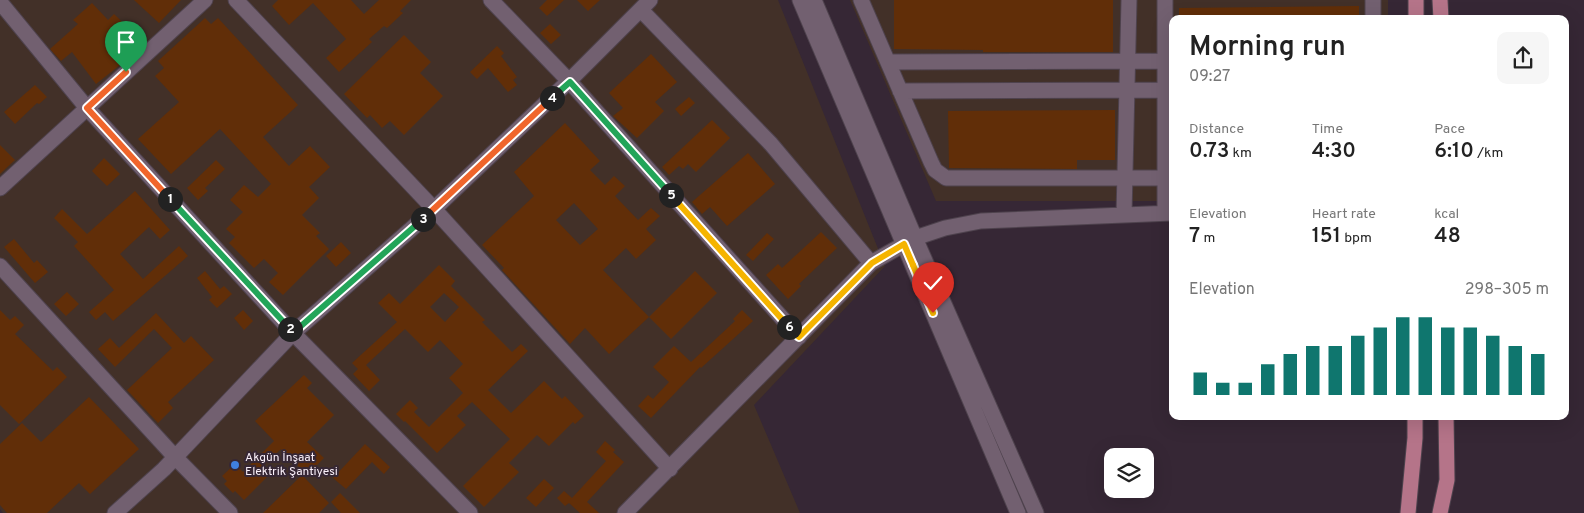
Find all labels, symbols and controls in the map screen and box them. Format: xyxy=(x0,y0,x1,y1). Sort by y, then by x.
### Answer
pin xyxy=(105,21,147,72)
icon: arrive xyxy=(112,28,140,56)
text: Morning run xyxy=(1189,30,1346,66)
button: share xyxy=(1497,32,1549,84)
text: 09:27 xyxy=(1189,67,1230,87)
pin: 4 xyxy=(540,86,564,110)
text: 4 xyxy=(548,90,557,107)
text: Distance xyxy=(1189,121,1244,138)
text: Time xyxy=(1312,121,1343,138)
text: Pace xyxy=(1434,121,1465,138)
text: 0.73 xyxy=(1189,138,1229,165)
text: 4:30 xyxy=(1312,138,1356,165)
text: 6:10 xyxy=(1434,138,1474,165)
text: km xyxy=(1229,145,1252,162)
text: /km xyxy=(1474,145,1503,162)
pin: 5 xyxy=(658,182,684,208)
pin: 1 xyxy=(158,186,182,212)
text: 5 xyxy=(667,187,676,204)
text: 1 xyxy=(168,191,173,208)
pin: 3 xyxy=(410,206,436,232)
text: Elevation xyxy=(1189,206,1247,223)
text: Heart rate xyxy=(1312,206,1376,223)
text: kcal xyxy=(1434,206,1459,223)
text: 3 xyxy=(419,211,428,228)
text: 7 xyxy=(1189,223,1200,250)
text: 151 xyxy=(1312,223,1341,250)
text: 48 xyxy=(1434,223,1461,250)
text: m xyxy=(1200,230,1215,247)
text: bpm xyxy=(1341,230,1372,247)
pin xyxy=(912,262,954,313)
icon: check xyxy=(919,269,947,297)
text: Elevation xyxy=(1189,280,1255,300)
text: 298–305 m xyxy=(1465,280,1549,300)
pin: 6 xyxy=(776,314,802,340)
pin: 2 xyxy=(278,316,302,342)
text: 6 xyxy=(785,319,794,336)
text: 2 xyxy=(286,321,295,338)
map controls xyxy=(1104,448,1154,498)
button: layers xyxy=(1104,448,1154,498)
place label: Akgün İnşaat Elektrik Şantiyesi xyxy=(245,450,338,480)
marker: Akgün İnşaat Elektrik Şantiyesi xyxy=(229,459,241,471)

